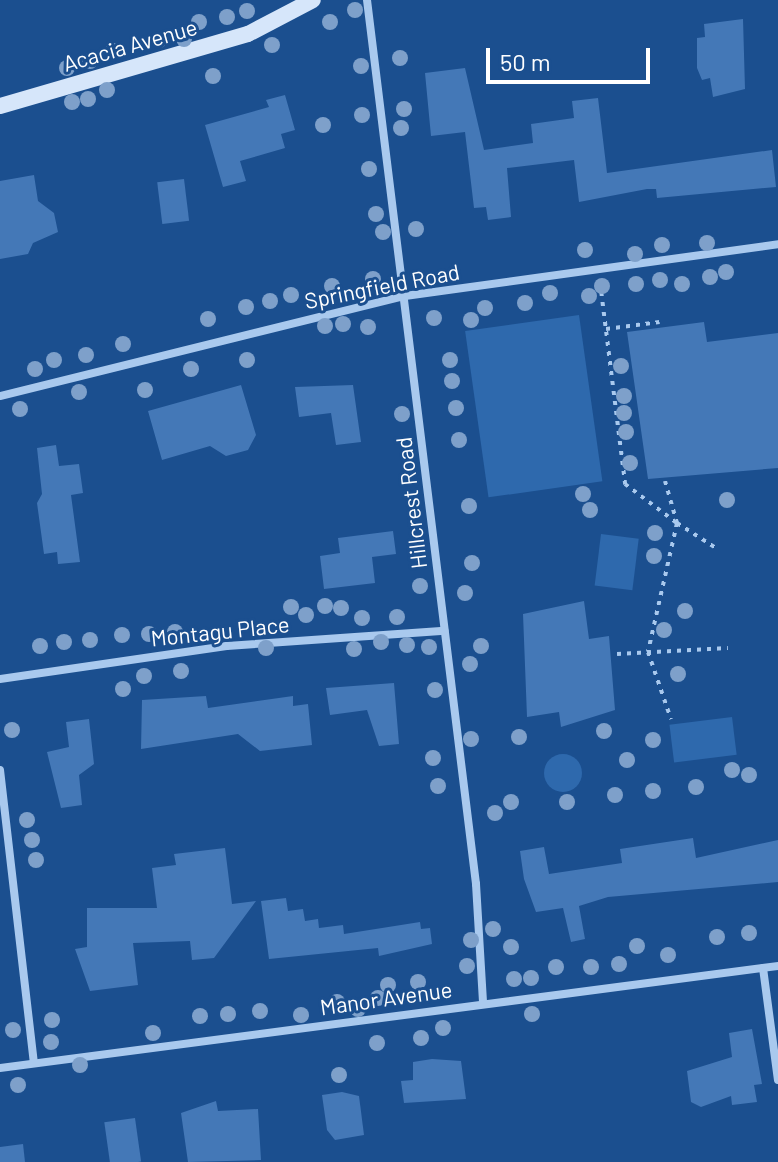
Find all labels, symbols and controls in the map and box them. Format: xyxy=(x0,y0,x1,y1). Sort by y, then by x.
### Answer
street label: Acacia Avenue xyxy=(60,13,200,77)
scale bar xyxy=(490,32,654,82)
text: 50 m xyxy=(500,47,551,76)
street label: Springfield Road xyxy=(302,258,462,314)
street label: Hillcrest Road xyxy=(390,436,432,570)
street label: Montagu Place xyxy=(149,611,291,651)
street label: Manor Avenue xyxy=(318,976,454,1020)

